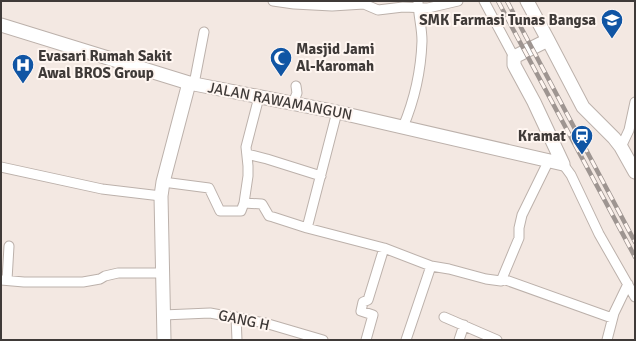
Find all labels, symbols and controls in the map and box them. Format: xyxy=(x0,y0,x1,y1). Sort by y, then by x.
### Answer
school or university icon: SMK Farmasi Tunas Bangsa xyxy=(599,7,625,40)
place label: SMK Farmasi Tunas Bangsa xyxy=(419,11,596,29)
place label: Masjid Jami Al-Karomah xyxy=(296,40,374,75)
mosque icon: Masjid Jami Al-Karomah xyxy=(268,45,294,78)
place label: Evasari Rumah Sakit Awal BROS Group xyxy=(38,47,172,82)
hospital icon: Evasari Rumah Sakit Awal BROS Group xyxy=(10,52,36,85)
street label: JALAN RAWAMANGUN xyxy=(206,78,354,124)
station icon: Kramat xyxy=(569,123,595,156)
place label: Kramat xyxy=(518,127,566,145)
street label: GANG H xyxy=(217,306,271,334)

